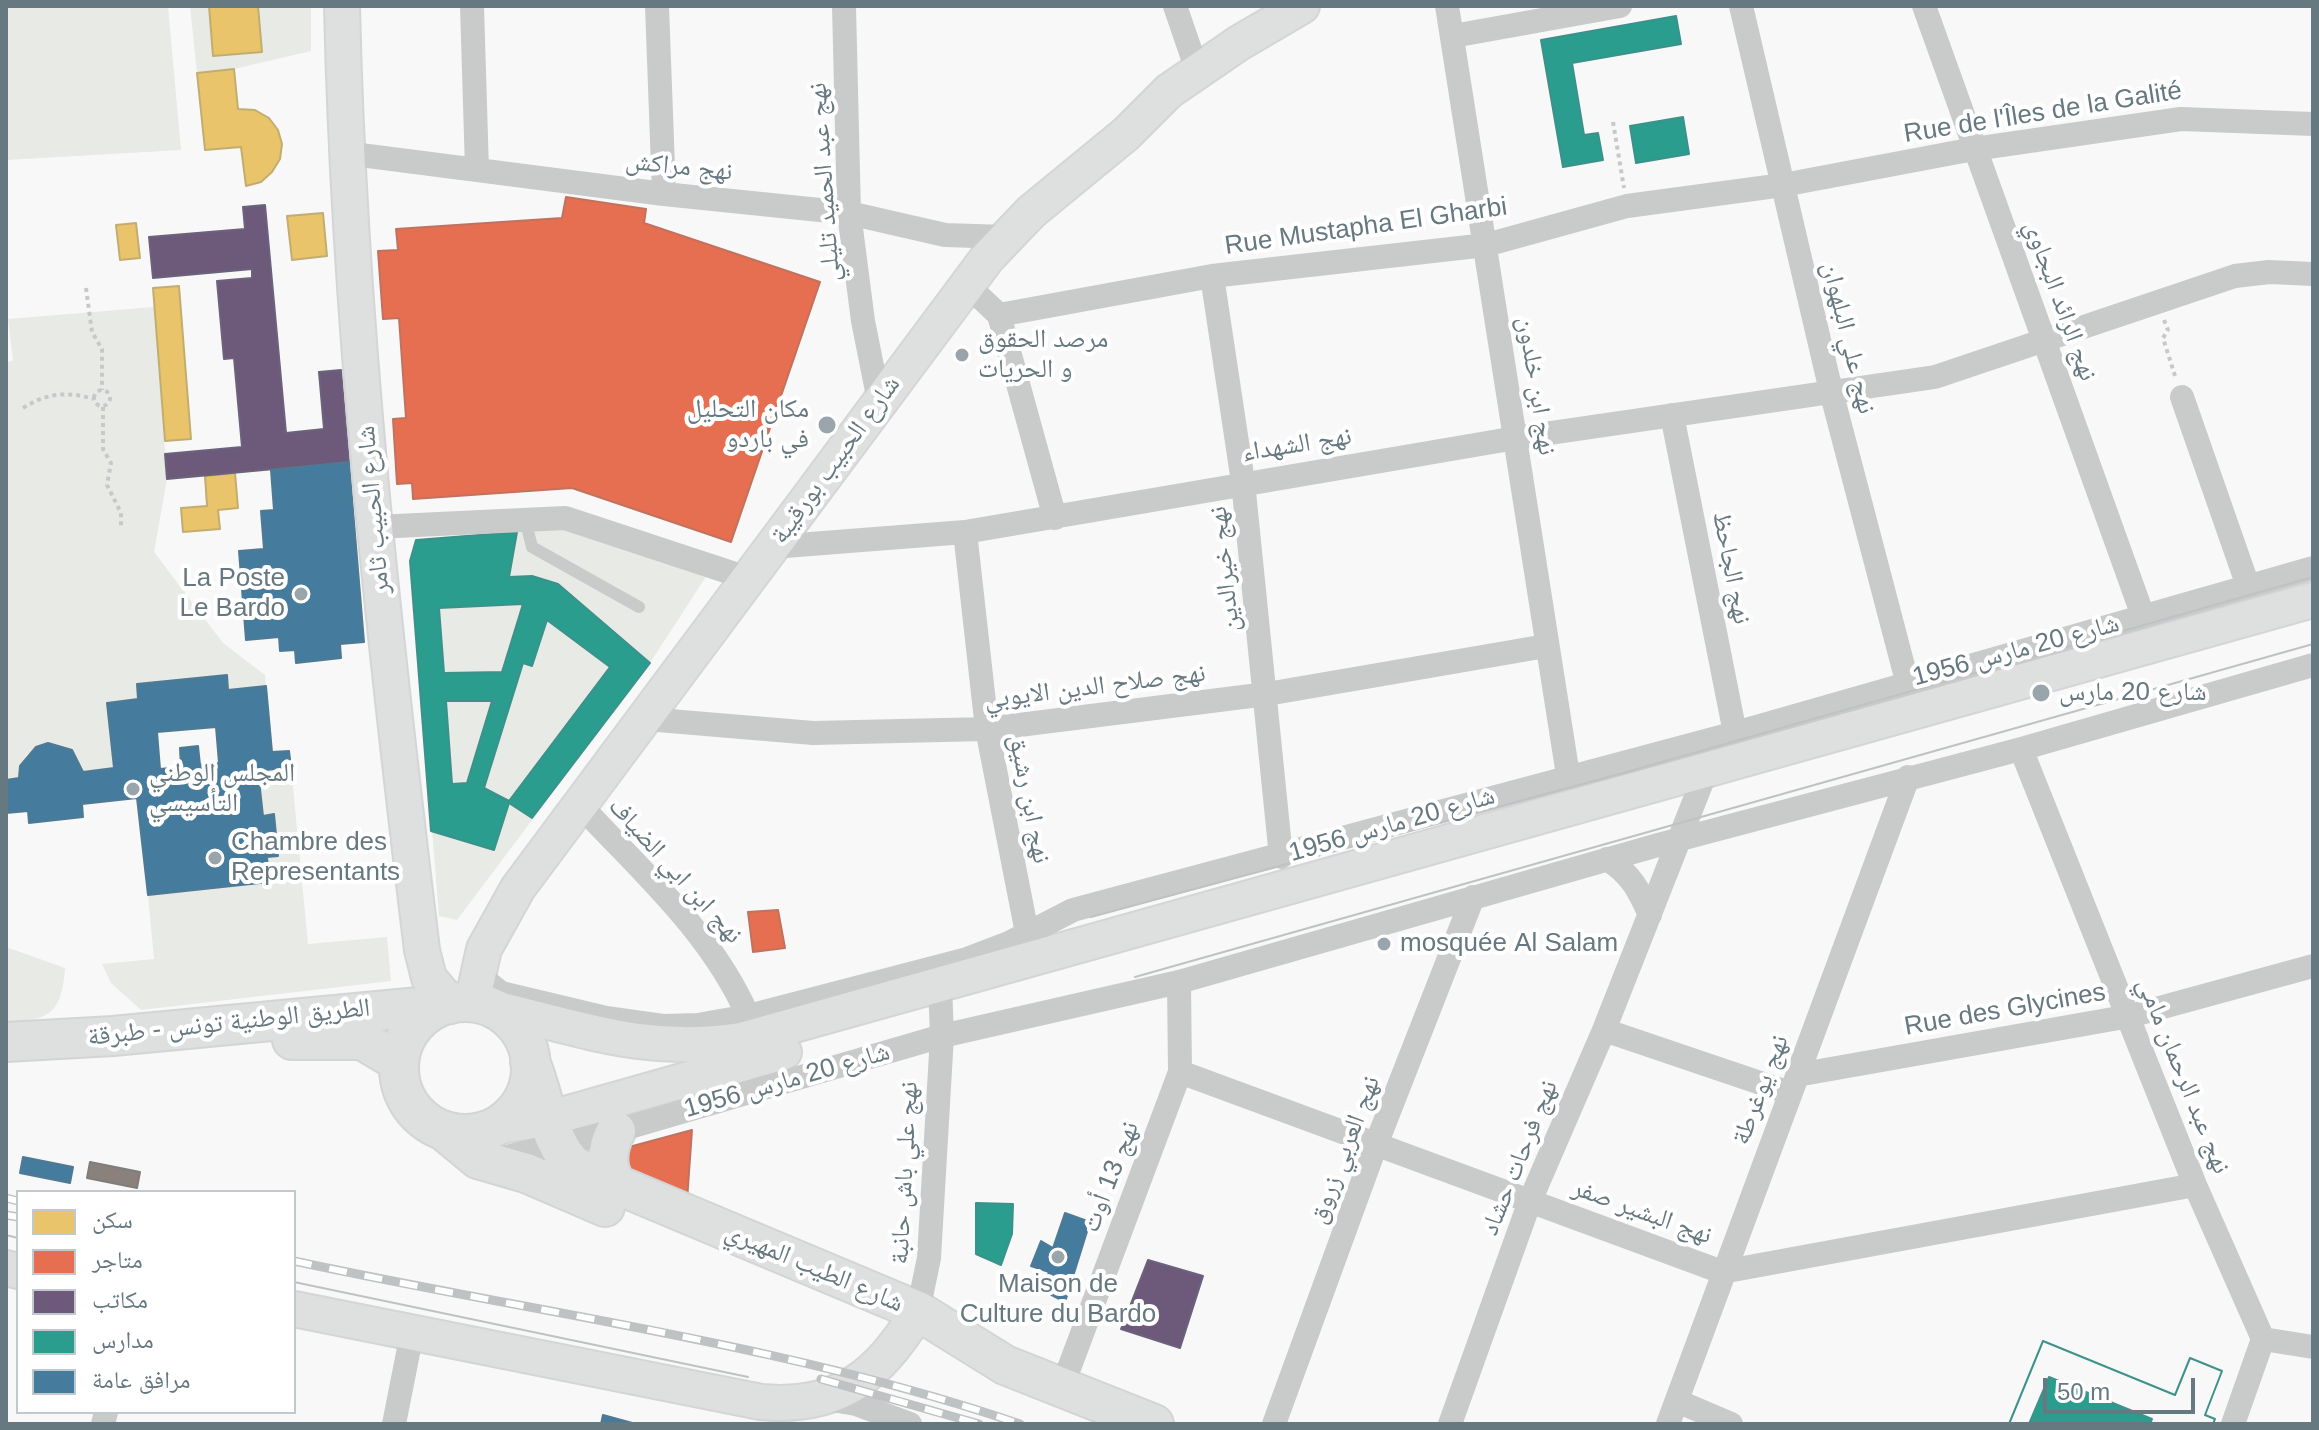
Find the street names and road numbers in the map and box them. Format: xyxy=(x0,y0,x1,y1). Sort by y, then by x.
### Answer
street label: Rue de l'Îles de la Galité xyxy=(1902,76,2184,150)
street label: نهج عبد الحميد تليلي xyxy=(802,81,848,283)
street label: نهج مراكش xyxy=(624,146,734,188)
street label: Rue Mustapha El Gharbi xyxy=(1223,192,1509,262)
street label: نهج الرائد البجاوي xyxy=(2017,217,2103,385)
street label: نهج علي البلهوان xyxy=(1814,259,1882,417)
street label: نهج ابن خلدون xyxy=(1510,314,1562,458)
street label: شارع الحبيب بورقيبة xyxy=(765,370,907,550)
street label: نهج الشهداء xyxy=(1240,421,1354,469)
street label: شارع الحبيب ثامر xyxy=(351,424,397,596)
street label: نهج خيرالدين xyxy=(1203,505,1247,633)
street label: نهج الجاحظ xyxy=(1705,509,1757,627)
street label: شارع 20 مارس 1956 xyxy=(1909,608,2123,694)
street label: نهج صلاح الدين الايوبي xyxy=(983,658,1207,716)
street label: نهج ابن رشيق xyxy=(1001,732,1057,866)
street label: شارع 20 مارس 1956 xyxy=(1285,781,1499,869)
street label: نهج ابن ابي الضياف xyxy=(601,792,749,950)
street label: نهج عبد الرحمان مامي xyxy=(2129,973,2237,1179)
street label: Rue des Glycines xyxy=(1902,977,2108,1043)
street label: الطريق الوطنية تونس - طبرقة xyxy=(86,993,372,1053)
street label: نهج يوغرطة xyxy=(1726,1031,1796,1149)
street label: شارع 20 مارس 1956 xyxy=(680,1037,894,1125)
street label: نهج العربي زروق xyxy=(1303,1072,1387,1228)
street label: نهج فرحات حشاد xyxy=(1475,1076,1565,1240)
street label: نهج علي باش حانبة xyxy=(885,1081,925,1265)
street label: نهج 13 أوت xyxy=(1076,1117,1146,1237)
street label: نهج البشير صفر xyxy=(1568,1172,1716,1252)
street label: شارع الطيب المهيري xyxy=(720,1216,908,1320)

